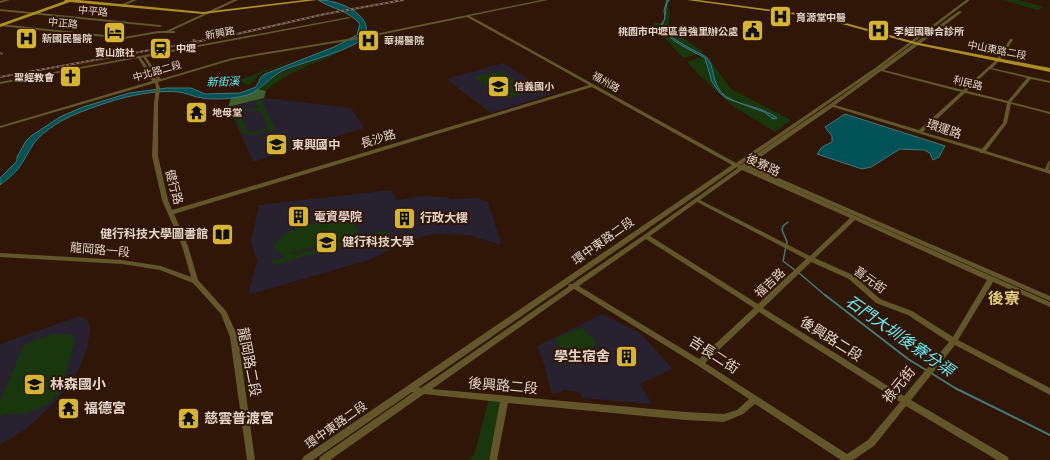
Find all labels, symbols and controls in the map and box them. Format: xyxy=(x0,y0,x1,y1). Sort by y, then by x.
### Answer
street label: 中平路 xyxy=(77,3,109,19)
hospital icon: 育源堂中醫 xyxy=(767,4,793,30)
place label: 育源堂中醫 xyxy=(796,11,846,24)
street label: 中正路 xyxy=(47,15,79,31)
public building icon: 桃園市中壢區普強里辦公處 xyxy=(740,18,766,44)
hospital icon: 李經國聯合診所 xyxy=(865,18,891,44)
hotel icon: 寶山旅社 xyxy=(102,19,128,45)
street label: 新興路 xyxy=(204,24,236,42)
hospital icon: 新國民醫院 xyxy=(13,25,39,51)
place label: 桃園市中壢區普強里辦公處 xyxy=(618,25,738,38)
place label: 李經國聯合診所 xyxy=(894,25,964,38)
hospital icon: 華揚醫院 xyxy=(356,27,382,53)
place label: 新國民醫院 xyxy=(42,32,92,45)
place label: 華揚醫院 xyxy=(384,34,424,47)
station icon: 中壢 xyxy=(148,35,174,61)
street label: 中山東路二段 xyxy=(966,38,1028,62)
place label: 中壢 xyxy=(176,42,196,55)
place label: 寶山旅社 xyxy=(95,46,135,59)
street label: 中北路二段 xyxy=(131,58,183,84)
church icon: 聖經教會 xyxy=(57,64,83,90)
street label: 福州路 xyxy=(590,69,622,95)
place label: 聖經教會 xyxy=(14,71,55,84)
school or university icon: 信義國小 xyxy=(486,73,512,99)
street label: 利民路 xyxy=(952,73,984,93)
water label: 新街溪 xyxy=(206,75,242,89)
place label: 信義國小 xyxy=(514,80,555,93)
temple icon: 地母堂 xyxy=(184,99,210,125)
place label: 地母堂 xyxy=(212,106,242,119)
street label: 環運路 xyxy=(925,117,963,141)
street label: 長沙路 xyxy=(359,127,397,151)
school or university icon: 東興國中 xyxy=(264,132,290,158)
place label: 東興國中 xyxy=(292,138,340,152)
street label: 後寮路 xyxy=(744,151,782,179)
street label: 健行路 xyxy=(163,168,185,206)
building icon: 電資學院 xyxy=(285,204,311,230)
building icon: 行政大樓 xyxy=(391,205,417,231)
place label: 電資學院 xyxy=(314,210,362,224)
place label: 行政大樓 xyxy=(420,211,468,225)
street label: 環中東路二段 xyxy=(569,215,637,267)
library icon: 健行科技大學圖書館 xyxy=(210,221,236,247)
place label: 健行科技大學圖書館 xyxy=(100,227,208,241)
school or university icon: 健行科技大學 xyxy=(314,229,340,255)
place label: 健行科技大學 xyxy=(342,235,414,249)
street label: 龍岡路一段 xyxy=(69,240,131,260)
street label: 喜元街 xyxy=(851,264,889,296)
street label: 福吉路 xyxy=(752,266,788,300)
district label: 後寮 xyxy=(988,289,1020,308)
water label: 石門大圳後寮分渠 xyxy=(842,292,960,382)
street label: 後興路二段 xyxy=(797,313,865,365)
street label: 龍岡路二段 xyxy=(234,326,264,398)
street label: 吉長二街 xyxy=(686,333,742,377)
building icon: 學生宿舍 xyxy=(613,343,639,369)
place label: 學生宿舍 xyxy=(554,348,610,365)
street label: 祿元街 xyxy=(879,363,919,407)
school or university icon: 林森國小 xyxy=(21,371,47,397)
street label: 後興路二段 xyxy=(467,374,539,398)
place label: 林森國小 xyxy=(50,376,106,393)
temple icon: 福德宮 xyxy=(56,395,82,421)
street label: 環中東路二段 xyxy=(302,399,370,451)
place label: 福德宮 xyxy=(84,400,126,417)
temple icon: 慈雲普渡宮 xyxy=(175,405,201,431)
place label: 慈雲普渡宮 xyxy=(204,410,274,427)

